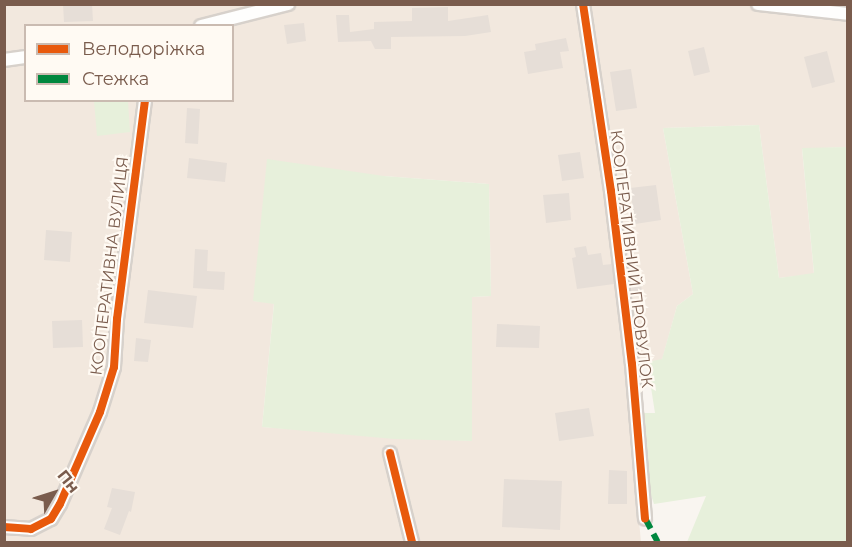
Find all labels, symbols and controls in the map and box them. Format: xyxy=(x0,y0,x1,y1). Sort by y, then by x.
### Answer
legend xyxy=(24,24,234,102)
text: Велодоріжка xyxy=(82,38,205,60)
text: Стежка xyxy=(82,68,149,90)
street label: КООПЕРАТИВНИЙ ПРОВУЛОК xyxy=(606,129,656,389)
street label: КООПЕРАТИВНА ВУЛИЦЯ xyxy=(87,155,133,377)
north arrow xyxy=(24,463,84,523)
text: Пн xyxy=(53,466,83,497)

